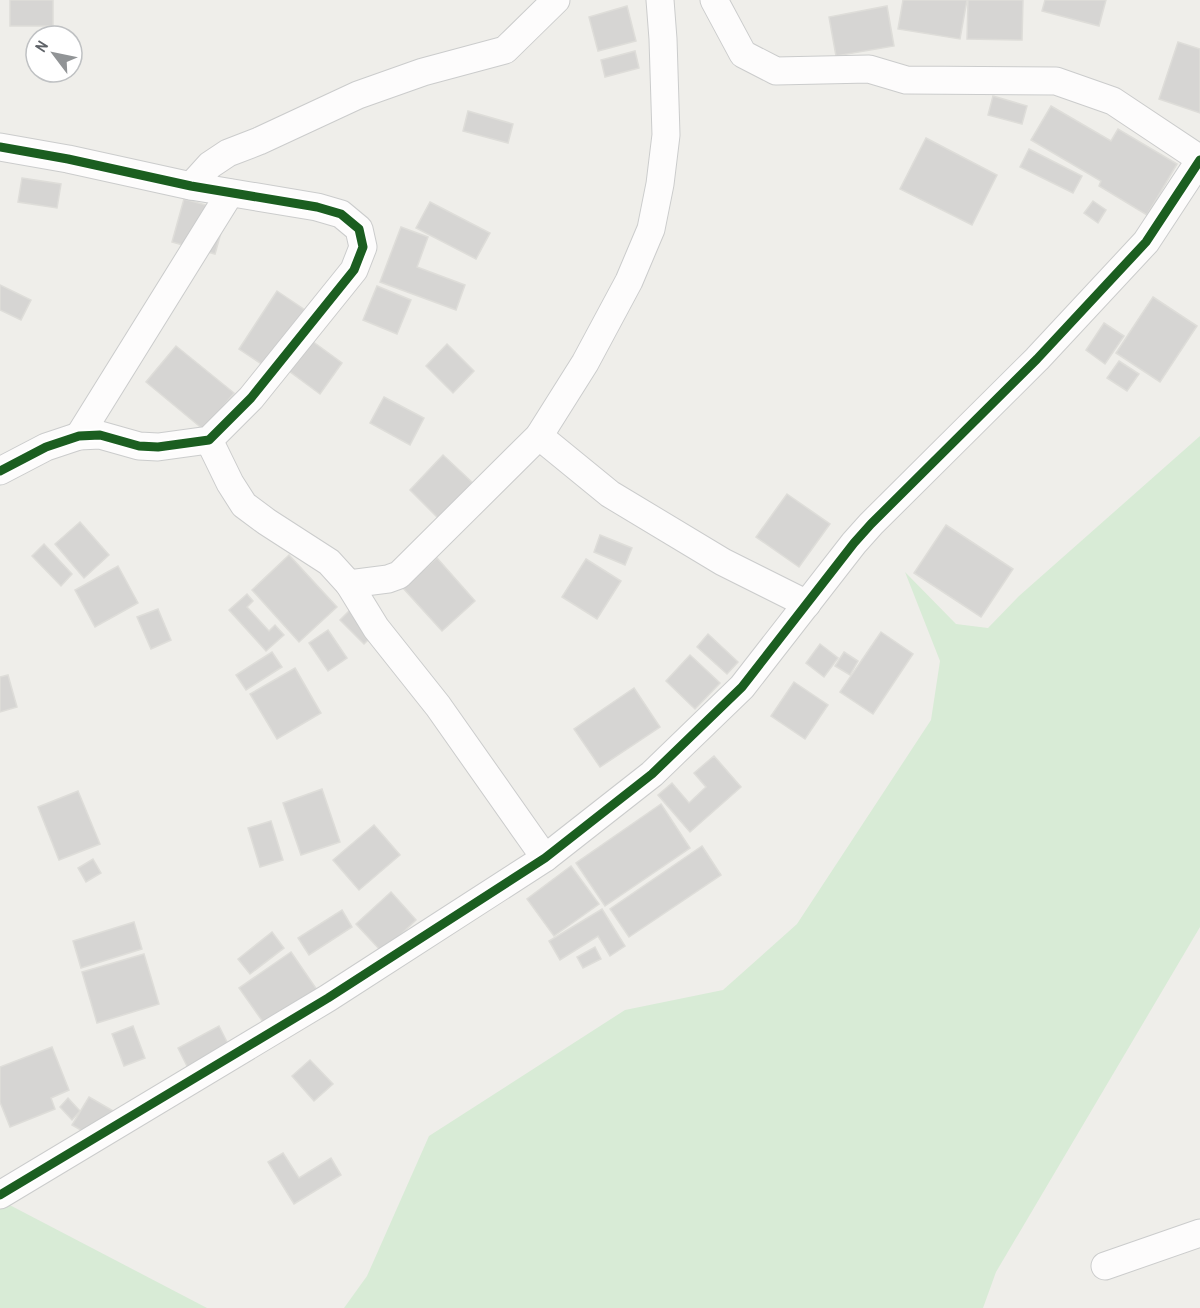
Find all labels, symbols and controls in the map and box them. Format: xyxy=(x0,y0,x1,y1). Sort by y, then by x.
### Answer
north arrow xyxy=(24,24,84,84)
text: N xyxy=(29,36,53,56)

